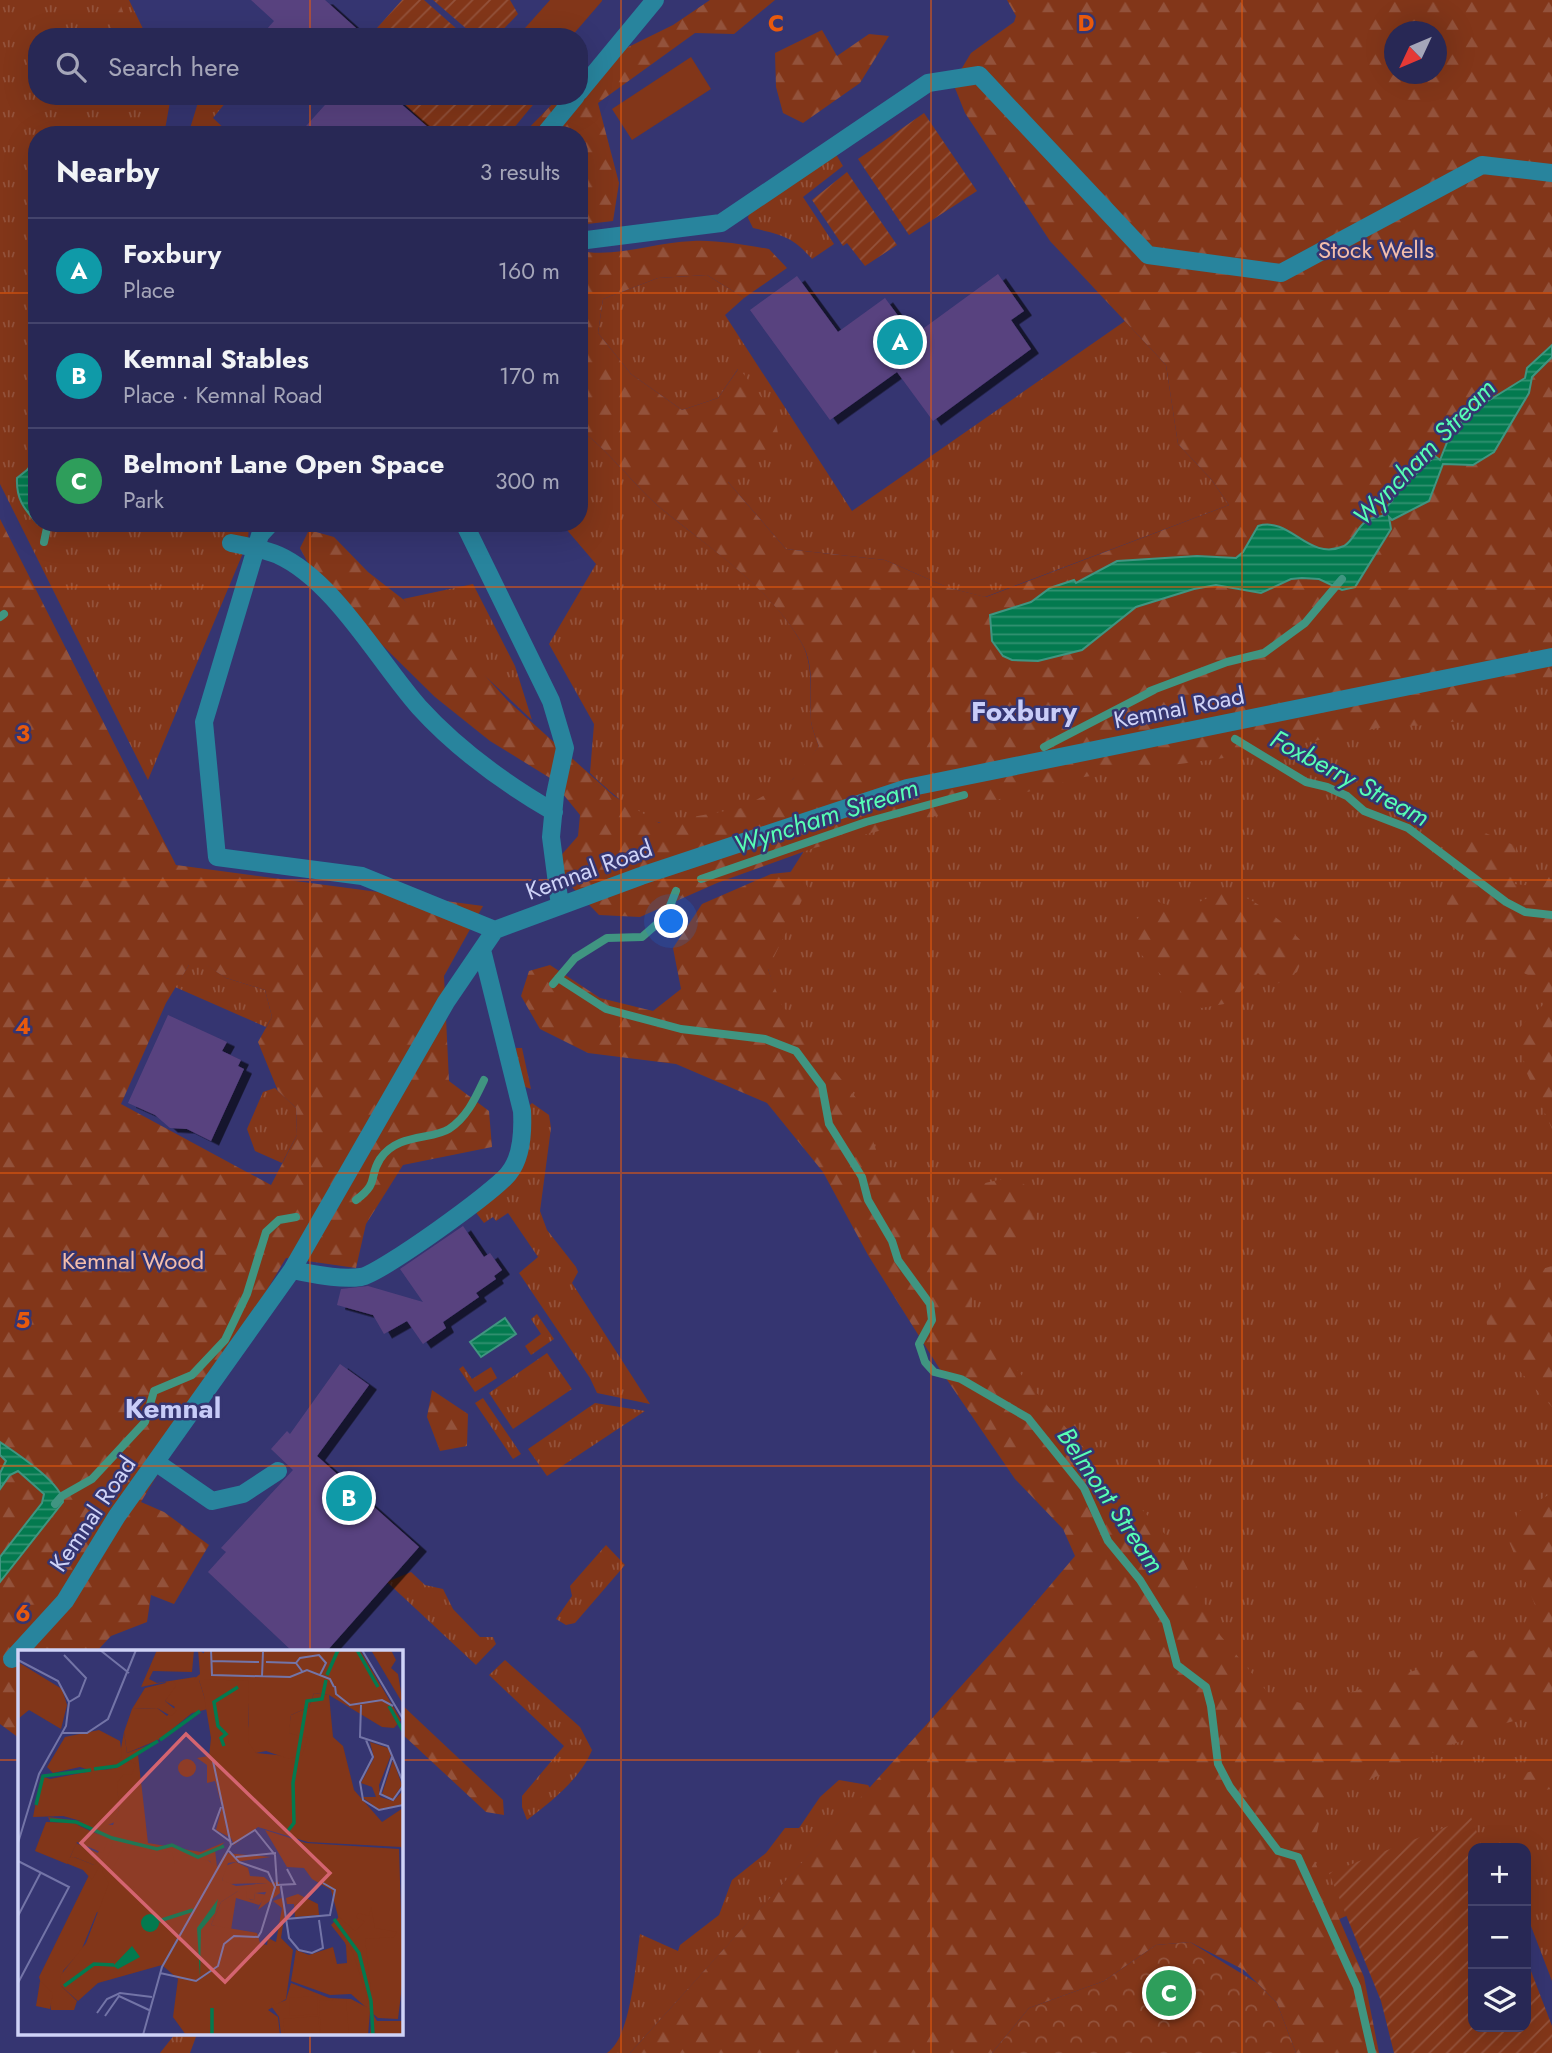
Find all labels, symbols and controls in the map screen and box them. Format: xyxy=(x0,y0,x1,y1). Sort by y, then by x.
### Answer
text: C xyxy=(768,6,784,40)
text: D xyxy=(1078,6,1095,40)
north arrow xyxy=(1384,21,1447,84)
search box xyxy=(28,28,588,105)
icon: search xyxy=(52,48,90,86)
text: Search here xyxy=(108,48,240,86)
text: Nearby xyxy=(56,150,159,193)
text: 3 results xyxy=(480,155,560,189)
park label: Stock Wells xyxy=(1318,232,1434,267)
text: Foxbury xyxy=(123,235,221,273)
text: A xyxy=(71,254,87,288)
text: 160 m xyxy=(498,254,560,288)
text: Place xyxy=(123,273,175,307)
pin: A xyxy=(877,316,923,368)
text: Kemnal Stables xyxy=(123,340,309,378)
text: B xyxy=(71,359,87,393)
text: 170 m xyxy=(499,359,560,393)
water label: Wyncham Stream xyxy=(1344,370,1504,534)
text: Place · Kemnal Road xyxy=(123,378,323,412)
text: Belmont Lane Open Space xyxy=(123,445,444,483)
text: C xyxy=(71,464,87,498)
text: 300 m xyxy=(495,464,560,498)
text: Park xyxy=(123,483,164,517)
street label: Kemnal Road xyxy=(1111,678,1247,737)
district label: Foxbury xyxy=(971,691,1077,732)
text: 3 xyxy=(16,716,30,750)
water label: Foxberry Stream xyxy=(1264,720,1436,836)
water label: Wyncham Stream xyxy=(729,768,923,864)
street label: Kemnal Road xyxy=(521,830,657,909)
your location xyxy=(654,904,688,938)
text: 4 xyxy=(15,1009,31,1043)
park label: Kemnal Wood xyxy=(62,1243,204,1278)
text: 5 xyxy=(16,1303,30,1337)
district label: Kemnal xyxy=(125,1388,221,1429)
water label: Belmont Stream xyxy=(1048,1419,1174,1581)
street label: Kemnal Road xyxy=(41,1449,144,1578)
pin: B xyxy=(326,1472,372,1524)
text: 6 xyxy=(15,1596,31,1630)
inset map xyxy=(18,1650,402,2036)
map controls xyxy=(1468,1843,1531,2032)
button: + xyxy=(1468,1843,1531,1906)
button: − xyxy=(1468,1906,1531,1969)
pin: C xyxy=(1146,1967,1192,2019)
button: layers xyxy=(1468,1969,1531,2032)

